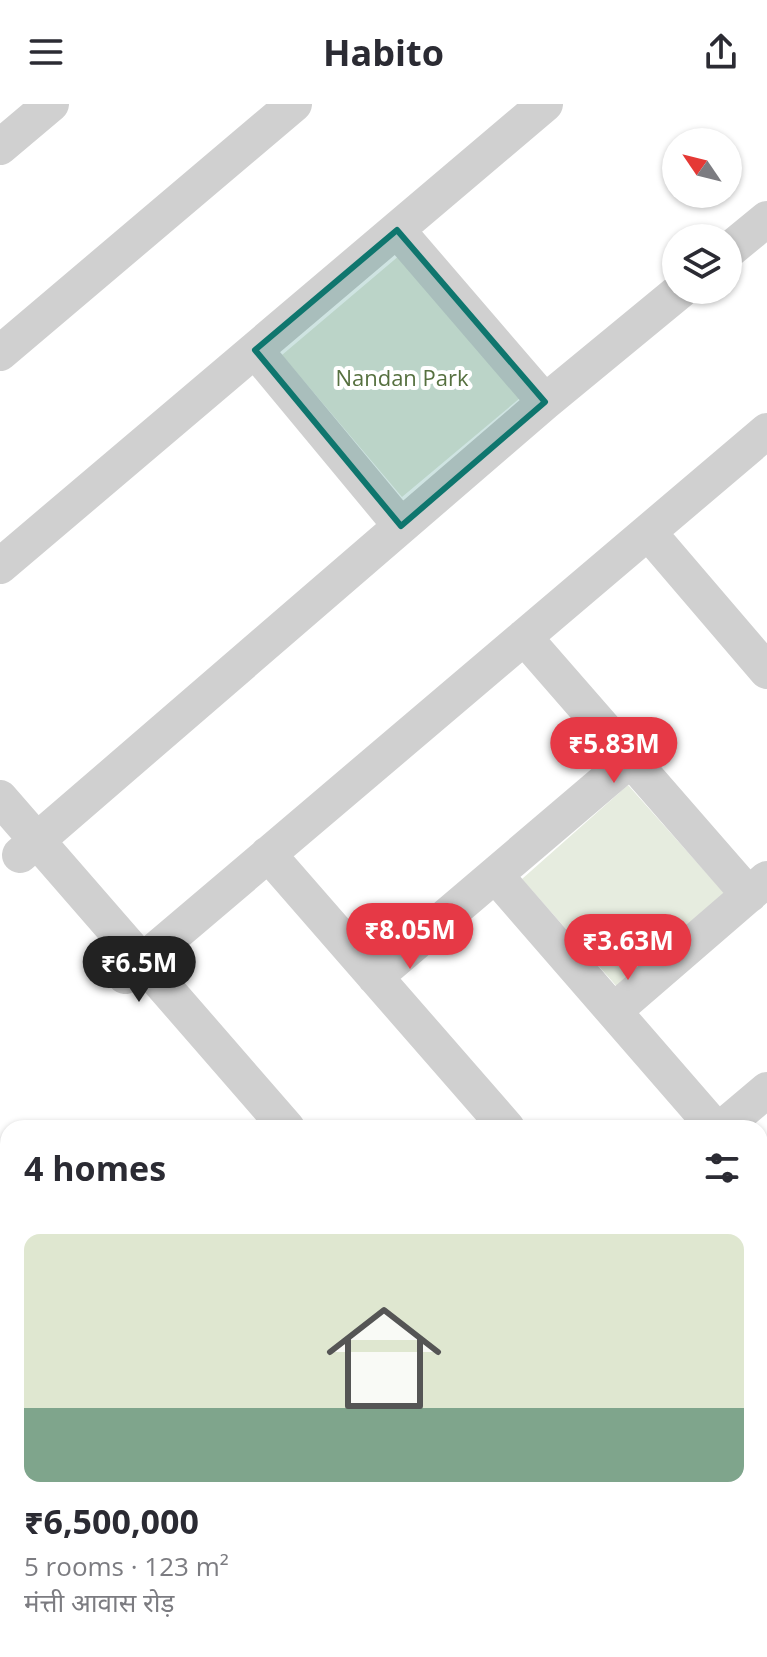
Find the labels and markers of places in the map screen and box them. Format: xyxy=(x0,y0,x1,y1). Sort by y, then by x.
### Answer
pin: ₹5.83M xyxy=(549,717,679,785)
pin: ₹8.05M xyxy=(345,903,475,971)
pin: ₹3.63M xyxy=(563,914,693,982)
pin: ₹6.5M xyxy=(83,936,195,1004)

